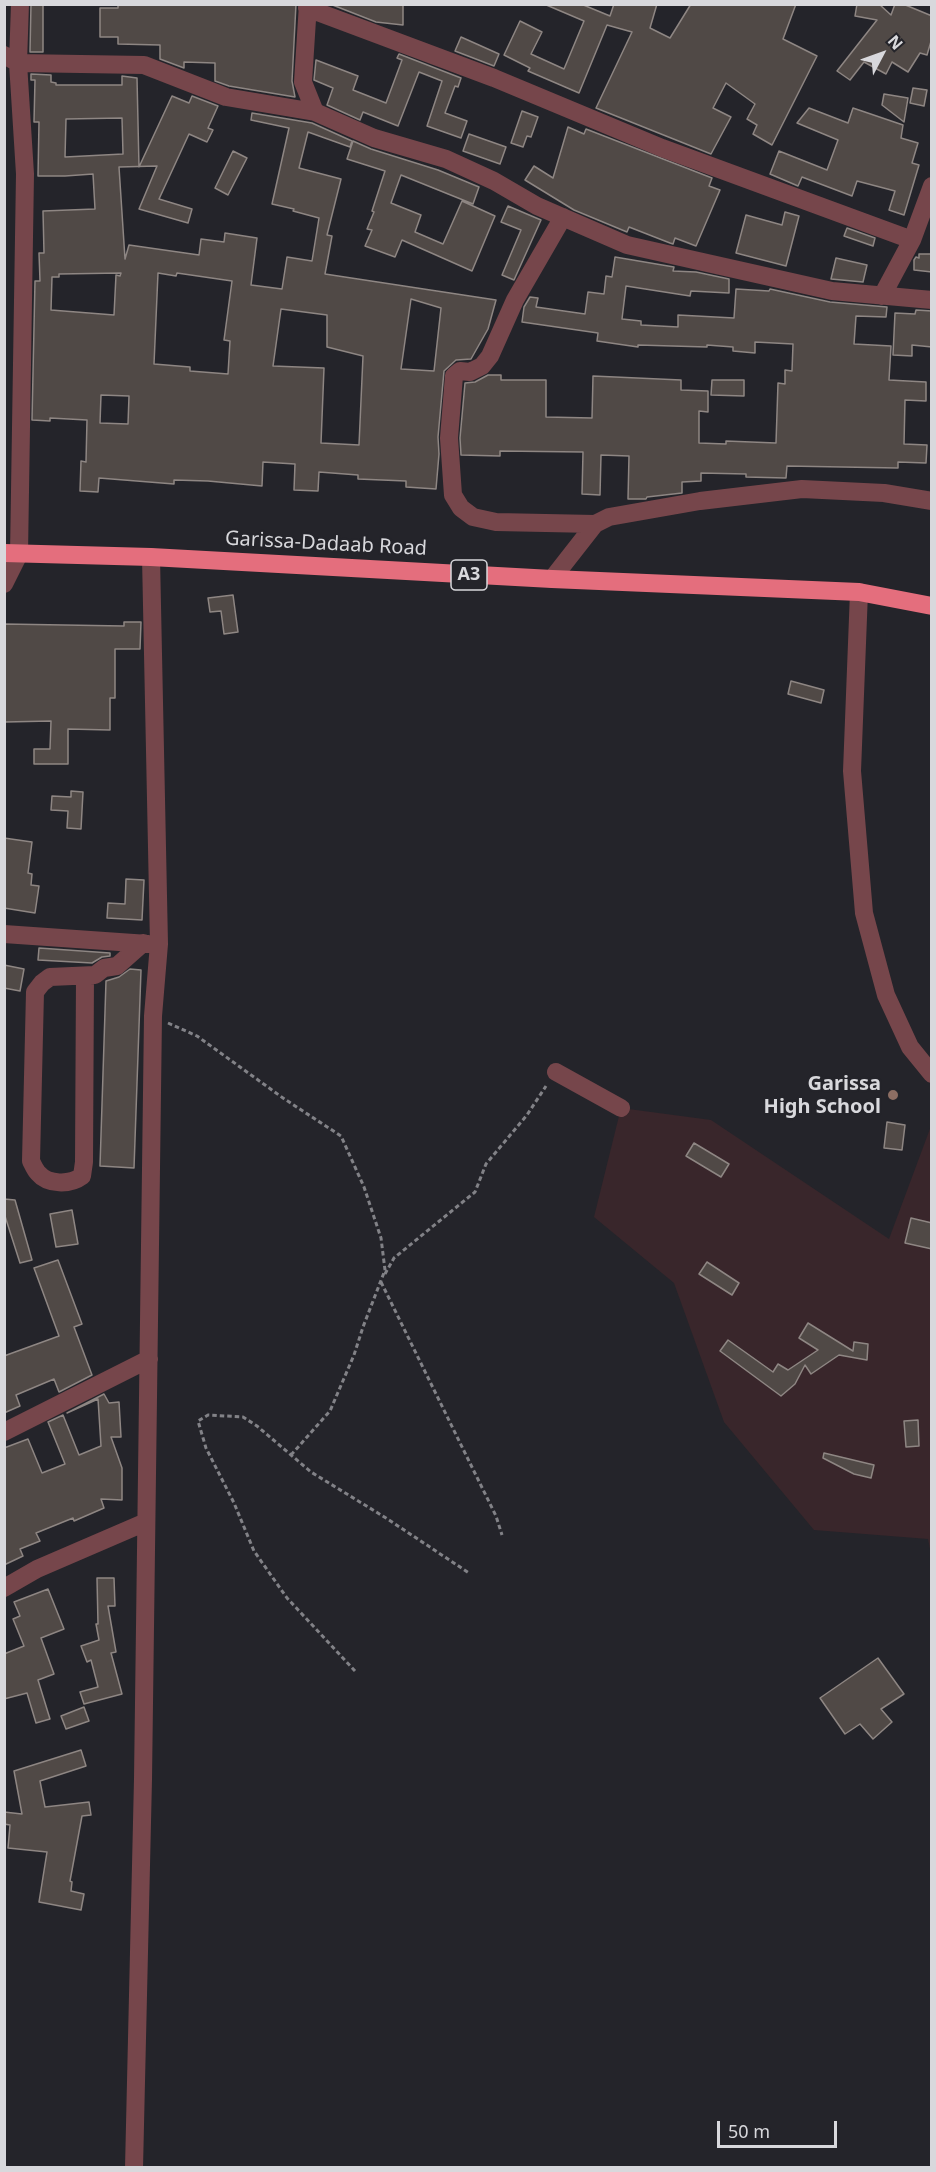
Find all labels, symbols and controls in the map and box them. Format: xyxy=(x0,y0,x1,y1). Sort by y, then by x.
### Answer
north arrow xyxy=(852,24,912,84)
text: N xyxy=(883,30,908,54)
street label: Garissa-Dadaab Road xyxy=(224,527,428,561)
road number: A3 xyxy=(451,560,487,590)
place label: Garissa High School xyxy=(764,1072,881,1119)
marker: Garissa High School xyxy=(886,1088,900,1102)
scale bar xyxy=(720,2109,840,2147)
text: 50 m xyxy=(728,2119,770,2143)

